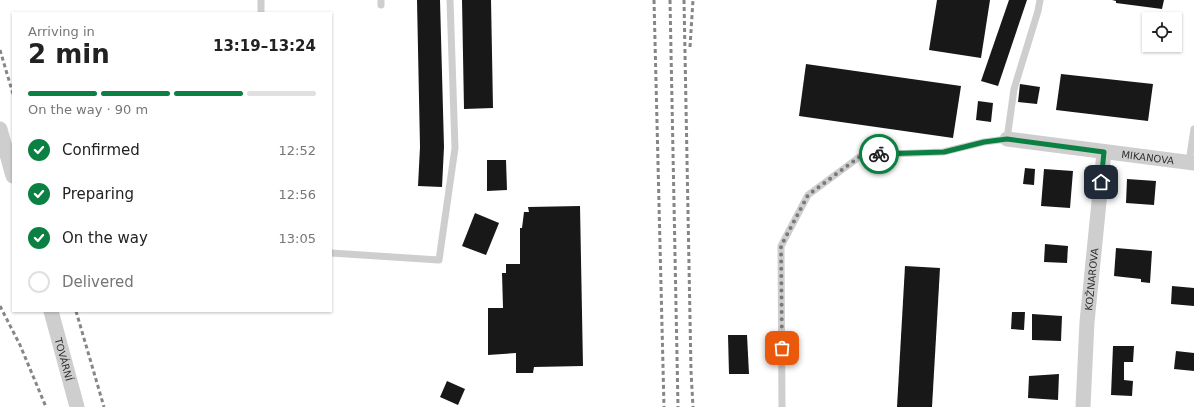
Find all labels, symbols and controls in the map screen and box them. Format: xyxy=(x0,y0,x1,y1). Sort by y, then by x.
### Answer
map controls xyxy=(1142,12,1182,52)
button: locate xyxy=(1142,12,1182,52)
text: Arriving in xyxy=(28,24,95,39)
text: 13:19–13:24 xyxy=(213,37,316,55)
text: 2 min xyxy=(28,39,110,69)
text: On the way · 90 m xyxy=(28,102,148,117)
courier xyxy=(859,134,899,174)
icon: check xyxy=(28,139,50,161)
text: Confirmed xyxy=(62,141,140,159)
text: 12:52 xyxy=(279,143,316,158)
icon: bike xyxy=(868,143,890,165)
street label: MIKANOVA xyxy=(1121,149,1175,166)
pin xyxy=(1084,165,1118,199)
icon: home xyxy=(1090,171,1112,193)
icon: check xyxy=(28,183,50,205)
text: Preparing xyxy=(62,185,134,203)
text: 12:56 xyxy=(279,187,316,202)
icon: check xyxy=(28,227,50,249)
text: On the way xyxy=(62,229,148,247)
text: 13:05 xyxy=(279,231,316,246)
street label: KOŽNAROVA xyxy=(1083,247,1100,311)
text: Delivered xyxy=(62,273,134,291)
pin xyxy=(765,331,799,365)
street label: TOVÁRNÍ xyxy=(52,336,76,382)
icon: bag xyxy=(771,337,793,359)

